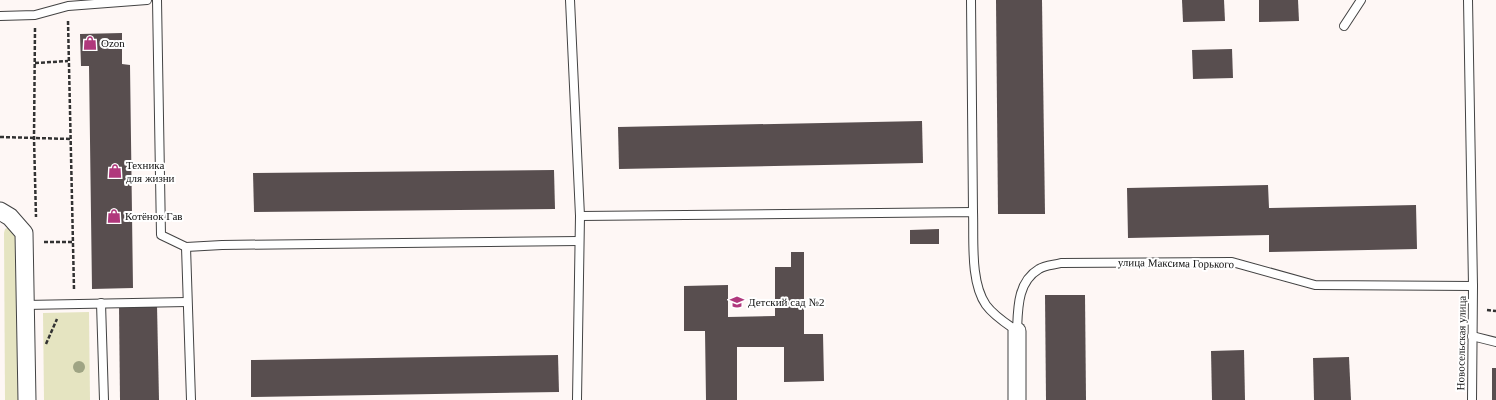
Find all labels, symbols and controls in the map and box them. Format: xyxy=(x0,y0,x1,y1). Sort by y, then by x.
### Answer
shop icon: Ozon xyxy=(82,35,98,51)
place label: Ozon xyxy=(101,37,125,49)
place label: Техника для жизни xyxy=(126,159,175,184)
shop icon: Техника для жизни xyxy=(107,163,123,179)
shop icon: Котёнок Гав xyxy=(106,208,122,224)
place label: Котёнок Гав xyxy=(125,210,182,222)
street label: улица Максима Горького xyxy=(1118,256,1235,270)
school or university icon: Детский сад №2 xyxy=(729,294,745,310)
street label: Новосельская улица xyxy=(1454,295,1468,390)
place label: Детский сад №2 xyxy=(748,296,824,308)

